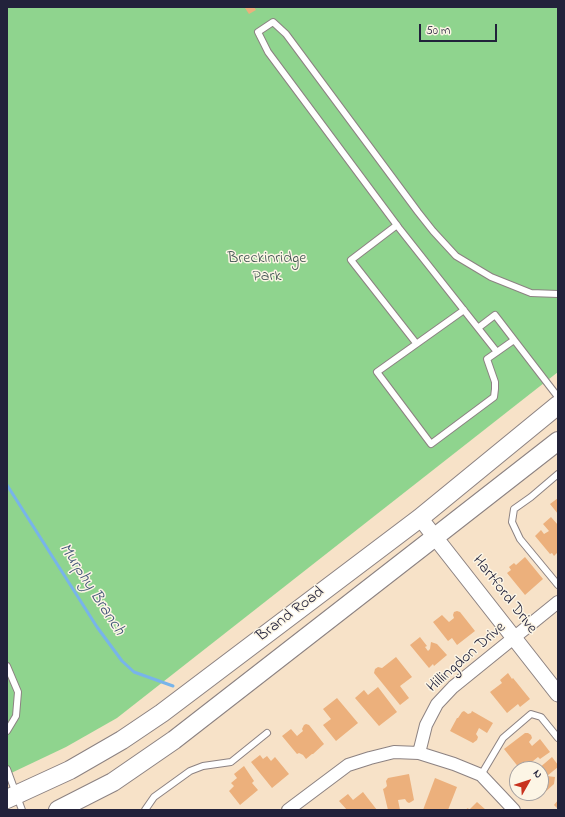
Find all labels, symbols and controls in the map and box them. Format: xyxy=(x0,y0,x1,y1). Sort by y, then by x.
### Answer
scale bar xyxy=(421,16,499,42)
text: 50 m xyxy=(426,22,450,40)
park label: Breckinridge Park xyxy=(228,249,306,287)
water label: Murphy Branch xyxy=(54,540,128,640)
street label: Hartford Drive xyxy=(467,552,541,638)
street label: Brand Road xyxy=(253,583,329,647)
street label: Hillingdon Drive xyxy=(424,619,510,697)
north arrow xyxy=(509,761,549,801)
text: N xyxy=(529,766,546,782)

